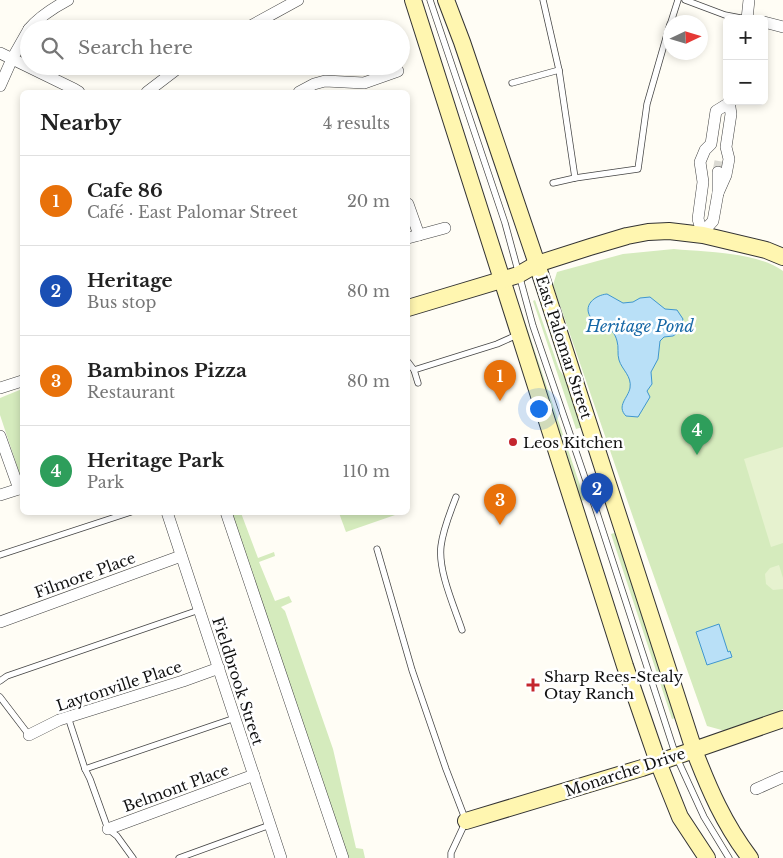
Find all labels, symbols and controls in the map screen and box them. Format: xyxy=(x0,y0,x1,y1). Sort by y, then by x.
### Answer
north arrow xyxy=(663,15,708,60)
map controls xyxy=(723,15,768,105)
button: + xyxy=(723,15,768,60)
search box xyxy=(20,20,410,75)
icon: search xyxy=(38,34,66,62)
text: Search here xyxy=(78,36,193,59)
button: − xyxy=(723,60,768,105)
text: Nearby xyxy=(40,110,121,136)
text: 4 results xyxy=(323,113,390,133)
text: Cafe 86 xyxy=(87,179,163,202)
text: 1 xyxy=(53,191,59,211)
text: 20 m xyxy=(347,191,390,211)
text: Café · East Palomar Street xyxy=(87,202,298,222)
text: Heritage xyxy=(87,269,173,292)
street label: East Palomar Street xyxy=(532,273,596,421)
text: 2 xyxy=(51,281,61,301)
text: 80 m xyxy=(347,281,390,301)
text: Bus stop xyxy=(87,292,156,312)
water label: Heritage Pond xyxy=(585,316,694,336)
text: Bambinos Pizza xyxy=(87,359,247,382)
pin: 1 xyxy=(484,360,516,401)
text: 3 xyxy=(51,371,61,391)
text: 80 m xyxy=(347,371,390,391)
text: Restaurant xyxy=(87,382,175,402)
your location xyxy=(526,396,552,422)
pin: 4 xyxy=(681,414,713,455)
place label: Leos Kitchen xyxy=(523,433,623,452)
marker: Leos Kitchen xyxy=(507,436,519,448)
text: Heritage Park xyxy=(87,449,224,472)
text: 4 xyxy=(51,461,61,481)
text: 110 m xyxy=(343,461,390,481)
text: Park xyxy=(87,472,124,492)
pin: 2 xyxy=(581,473,613,514)
pin: 3 xyxy=(484,484,516,525)
street label: Filmore Place xyxy=(32,548,138,602)
street label: Fieldbrook Street xyxy=(208,615,268,748)
street label: Laytonville Place xyxy=(54,657,184,715)
place label: Sharp Rees-Stealy Otay Ranch xyxy=(544,667,684,703)
marker: Sharp Rees-Stealy Otay Ranch xyxy=(526,678,540,692)
street label: Monarche Drive xyxy=(562,744,688,800)
street label: Belmont Place xyxy=(120,760,232,816)

